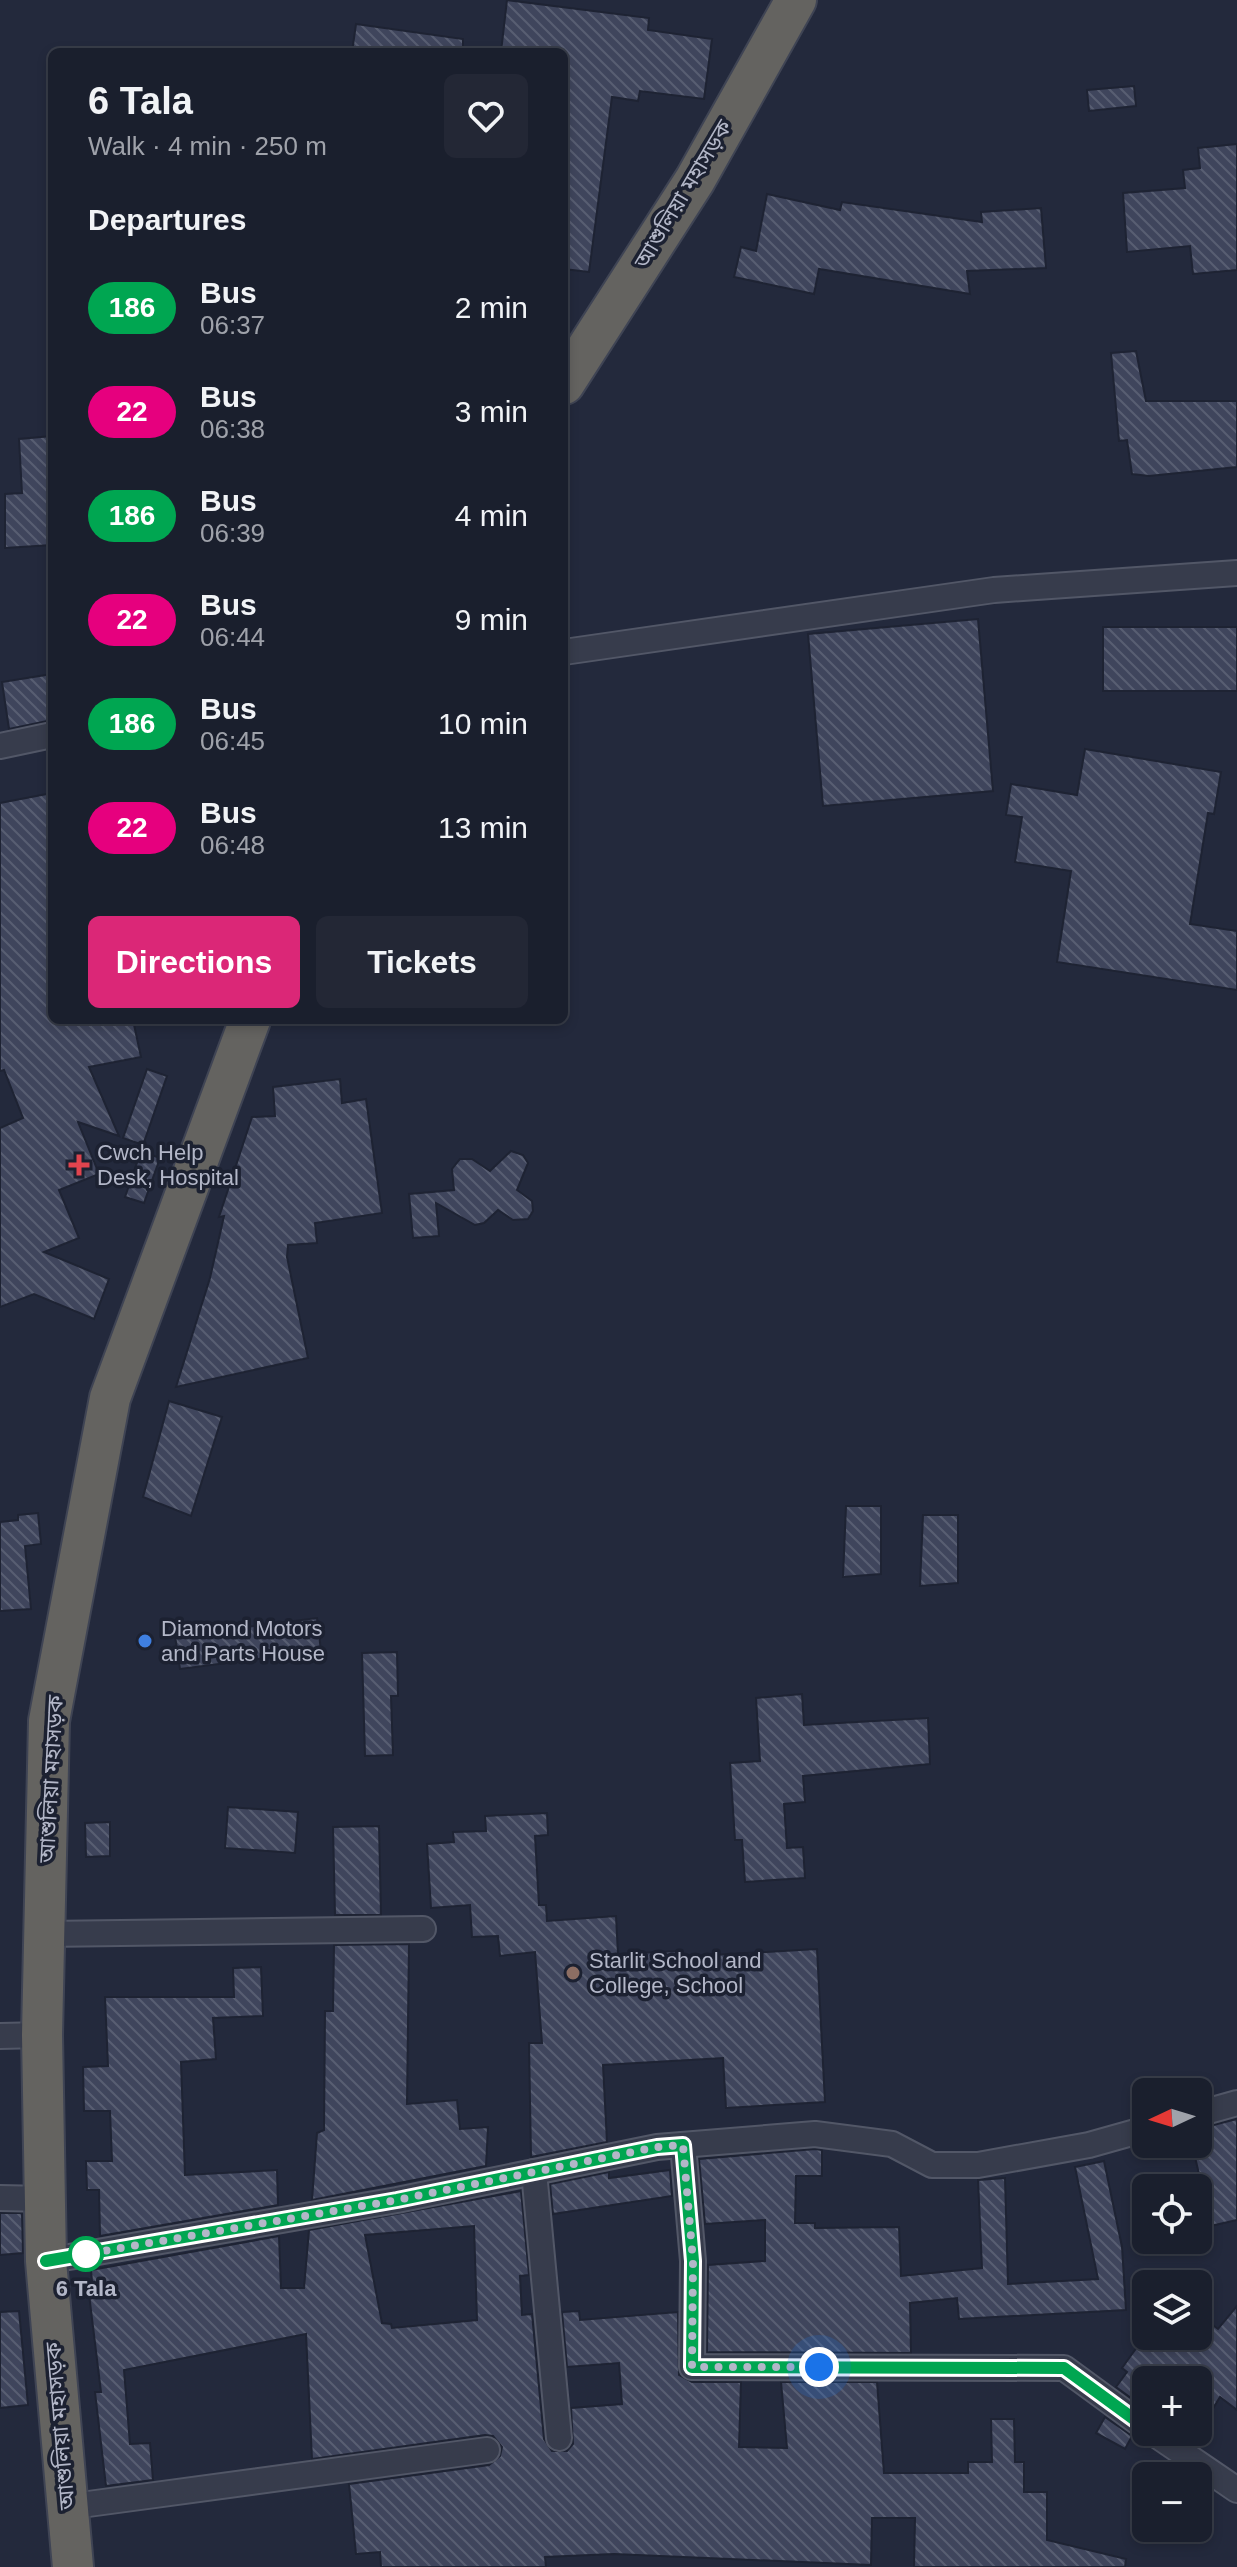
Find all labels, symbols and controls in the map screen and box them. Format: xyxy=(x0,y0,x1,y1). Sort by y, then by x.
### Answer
button: heart xyxy=(444,74,528,158)
text: 6 Tala xyxy=(88,80,193,122)
street label: আশুলিয়া মহাসড়ক xyxy=(628,115,737,273)
text: Walk · 4 min · 250 m xyxy=(88,131,327,161)
text: Departures xyxy=(88,203,246,236)
text: Bus xyxy=(200,276,257,309)
text: 2 min xyxy=(455,291,528,324)
text: 186 xyxy=(109,292,155,323)
text: 06:37 xyxy=(200,310,265,340)
text: Bus xyxy=(200,380,257,413)
text: 3 min xyxy=(455,395,528,428)
text: 22 xyxy=(116,396,148,427)
text: 06:38 xyxy=(200,414,265,444)
text: Bus xyxy=(200,484,257,517)
text: 4 min xyxy=(455,499,528,532)
text: 186 xyxy=(109,500,155,531)
text: 06:39 xyxy=(200,518,265,548)
text: Bus xyxy=(200,588,257,621)
text: 9 min xyxy=(455,603,528,636)
text: 22 xyxy=(116,604,148,635)
text: 06:44 xyxy=(200,622,265,652)
text: Bus xyxy=(200,692,257,725)
text: 10 min xyxy=(438,707,528,740)
text: 186 xyxy=(109,708,155,739)
text: 06:45 xyxy=(200,726,265,756)
text: Bus xyxy=(200,796,257,829)
text: 13 min xyxy=(438,811,528,844)
text: 22 xyxy=(116,812,148,843)
text: 06:48 xyxy=(200,830,265,860)
button: Directions xyxy=(88,916,300,1008)
button: Tickets xyxy=(316,916,528,1008)
place label: Cwch Help Desk, Hospital xyxy=(97,1140,239,1190)
marker: Cwch Help Desk, Hospital xyxy=(68,1154,90,1176)
place label: Diamond Motors and Parts House xyxy=(161,1616,325,1666)
marker: Diamond Motors and Parts House xyxy=(136,1632,154,1650)
street label: আশুলিয়া মহাসড়ক xyxy=(34,1694,68,1865)
place label: Starlit School and College, School xyxy=(589,1948,761,1998)
marker: Starlit School and College, School xyxy=(564,1964,582,1982)
north arrow xyxy=(1132,2078,1212,2158)
map controls xyxy=(1132,2078,1212,2542)
button: locate xyxy=(1132,2174,1212,2254)
marker: 6 Tala xyxy=(69,2237,103,2271)
button: layers xyxy=(1132,2270,1212,2350)
place label: 6 Tala xyxy=(56,2276,117,2301)
street label: আশুলিয়া মহাসড়ক xyxy=(40,2341,80,2512)
your location xyxy=(799,2347,839,2387)
button: + xyxy=(1132,2366,1212,2446)
button: − xyxy=(1132,2462,1212,2542)

